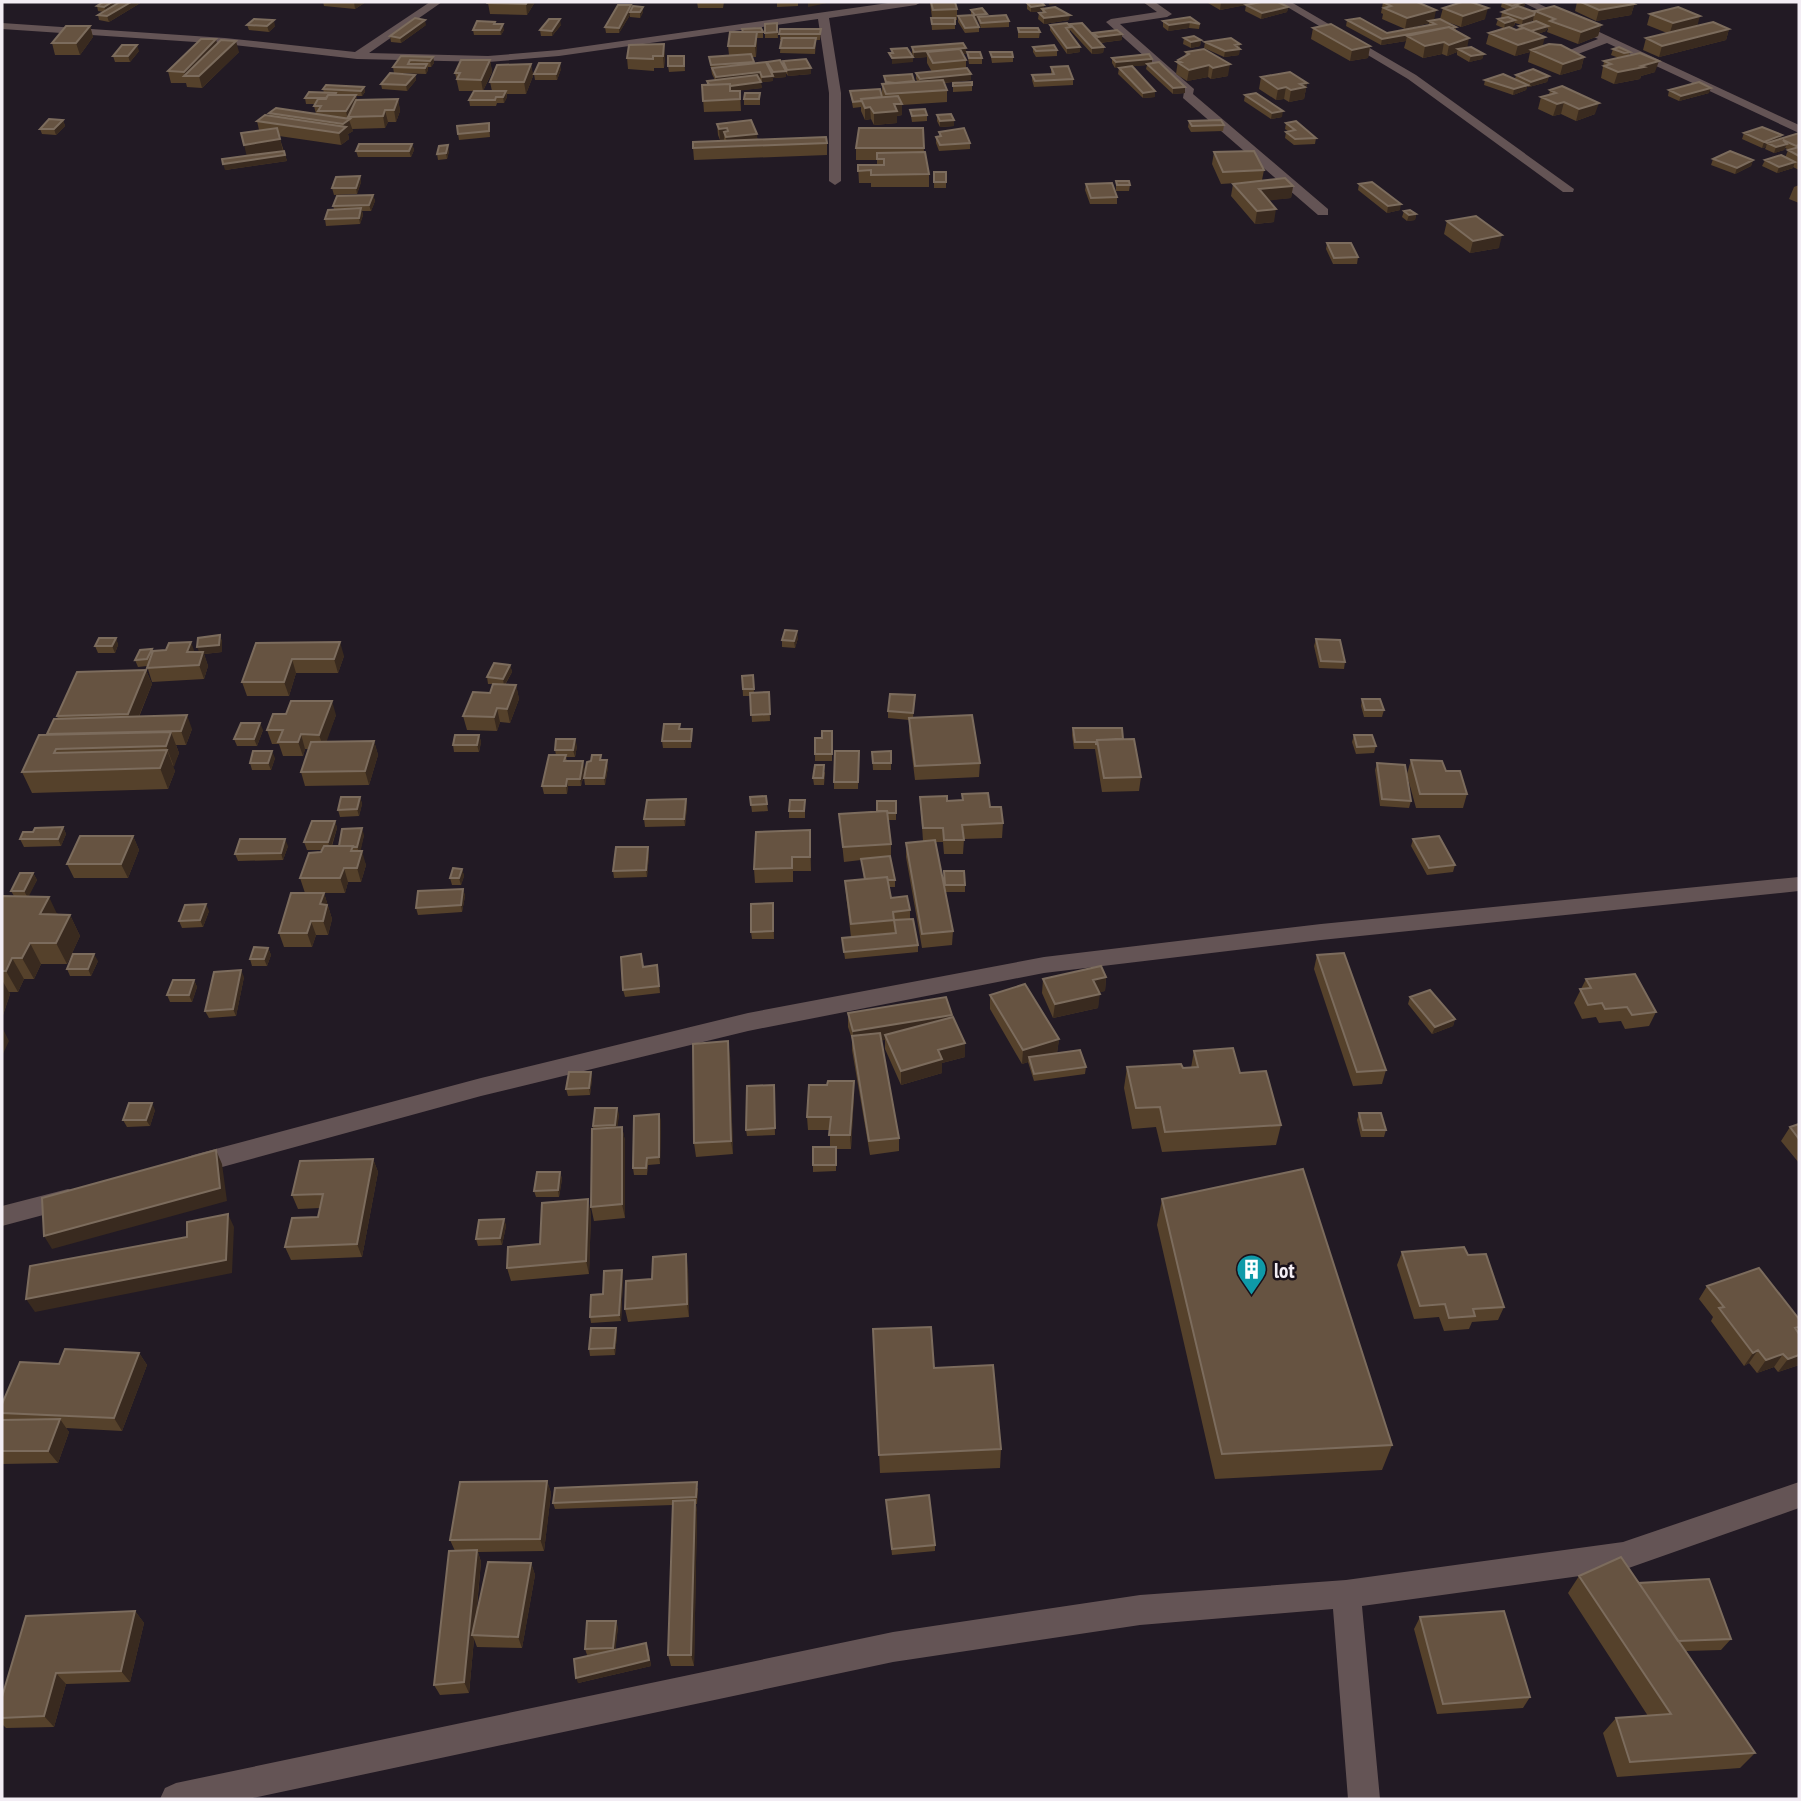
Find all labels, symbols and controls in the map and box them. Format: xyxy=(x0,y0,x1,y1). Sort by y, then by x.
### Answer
building icon: lot xyxy=(1234,1253,1268,1297)
place label: lot xyxy=(1274,1257,1295,1284)

